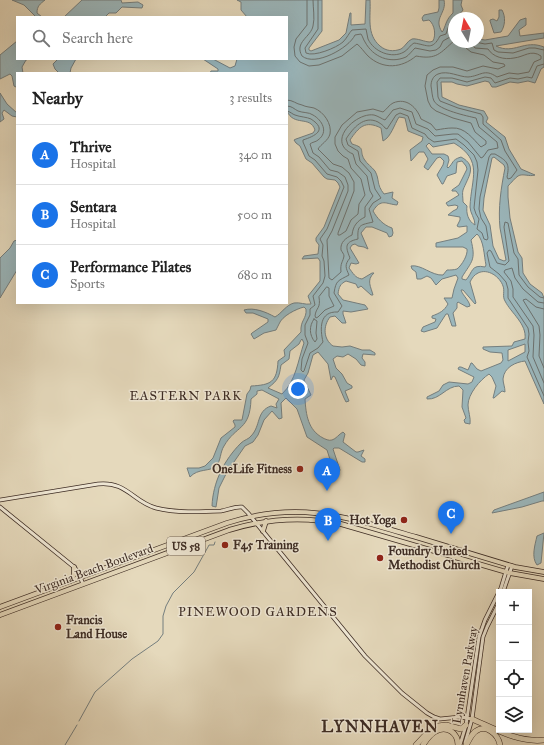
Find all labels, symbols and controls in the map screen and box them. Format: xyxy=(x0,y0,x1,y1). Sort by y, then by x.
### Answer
north arrow xyxy=(448,12,484,48)
search box xyxy=(16,16,288,60)
icon: search xyxy=(30,27,52,49)
text: Search here xyxy=(62,29,133,47)
text: Nearby xyxy=(32,88,83,109)
text: 3 results xyxy=(229,90,272,106)
text: Thrive xyxy=(70,138,111,156)
text: A xyxy=(41,147,49,163)
text: 340 m xyxy=(238,147,272,163)
text: Hospital xyxy=(70,156,116,172)
text: Sentara xyxy=(70,198,117,216)
text: B xyxy=(41,207,49,223)
text: 500 m xyxy=(237,207,272,223)
text: Hospital xyxy=(70,216,116,232)
text: Performance Pilates xyxy=(70,258,191,276)
text: C xyxy=(41,267,49,283)
text: 680 m xyxy=(237,267,272,283)
text: Sports xyxy=(70,276,105,292)
your location xyxy=(288,379,308,399)
district label: EASTERN PARK xyxy=(130,388,242,404)
pin: A xyxy=(314,458,340,491)
place label: OneLife Fitness xyxy=(212,462,293,476)
marker: OneLife Fitness xyxy=(295,464,305,474)
pin: C xyxy=(438,501,464,534)
pin: B xyxy=(315,508,341,541)
place label: Hot Yoga xyxy=(349,513,397,528)
marker: Hot Yoga xyxy=(399,515,409,525)
road number: US 58 xyxy=(167,537,205,555)
place label: F45 Training xyxy=(233,538,299,553)
marker: F45 Training xyxy=(220,540,230,550)
street label: Virginia Beach Boulevard xyxy=(32,541,155,598)
place label: Foundry United Methodist Church xyxy=(388,544,480,572)
marker: Foundry United Methodist Church xyxy=(375,553,385,563)
map controls xyxy=(496,589,532,733)
button: + xyxy=(496,589,532,625)
district label: PINEWOOD GARDENS xyxy=(178,604,338,620)
place label: Francis Land House xyxy=(66,613,127,641)
marker: Francis Land House xyxy=(53,622,63,632)
street label: Lynnhaven Parkway xyxy=(450,625,481,725)
button: − xyxy=(496,625,532,661)
button: locate xyxy=(496,661,532,697)
button: layers xyxy=(496,697,532,733)
district label: LYNNHAVEN xyxy=(321,717,439,736)

